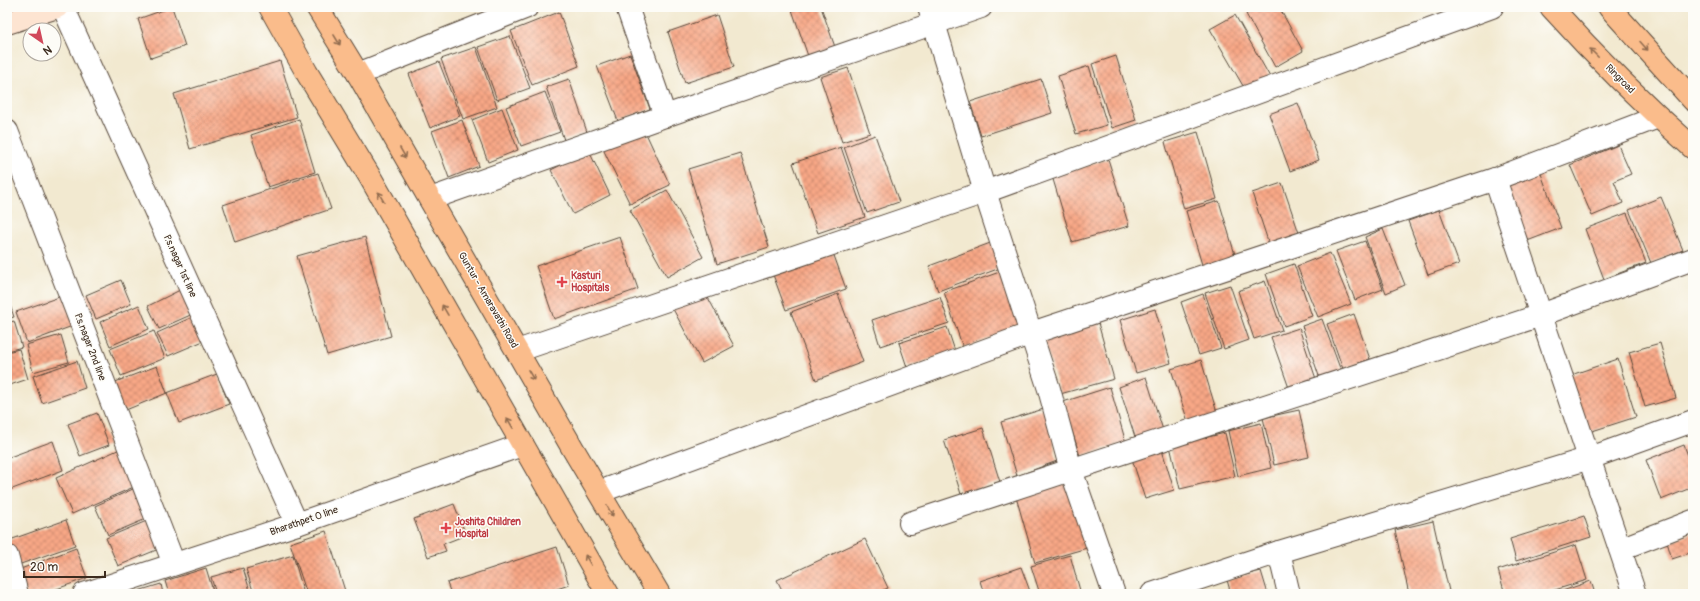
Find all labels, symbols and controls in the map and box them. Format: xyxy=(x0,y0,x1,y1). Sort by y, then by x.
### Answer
north arrow xyxy=(22,22,62,62)
one-way arrow xyxy=(334,34,342,46)
one-way arrow xyxy=(1640,41,1649,51)
text: N xyxy=(40,42,54,58)
one-way arrow xyxy=(1589,49,1599,58)
street label: Ringroad xyxy=(1603,62,1637,96)
one-way arrow xyxy=(400,147,408,159)
one-way arrow xyxy=(377,191,384,203)
street label: P.s.nagar 1st line xyxy=(161,233,199,299)
street label: Guntur - Amaravathi Road xyxy=(456,250,520,350)
place label: Kasturi Hospitals xyxy=(571,270,610,294)
marker: Kasturi Hospitals xyxy=(556,276,568,288)
one-way arrow xyxy=(441,304,449,316)
street label: P.s.nagar 2nd line xyxy=(72,312,108,382)
one-way arrow xyxy=(527,369,535,381)
one-way arrow xyxy=(505,417,513,429)
street label: Bharathpet 0 line xyxy=(268,504,340,538)
one-way arrow xyxy=(607,505,615,517)
place label: Joshita Children Hospital xyxy=(455,516,521,540)
marker: Joshita Children Hospital xyxy=(440,522,452,534)
scale bar xyxy=(24,553,105,579)
one-way arrow xyxy=(584,554,592,566)
text: 20 m xyxy=(30,560,59,575)

